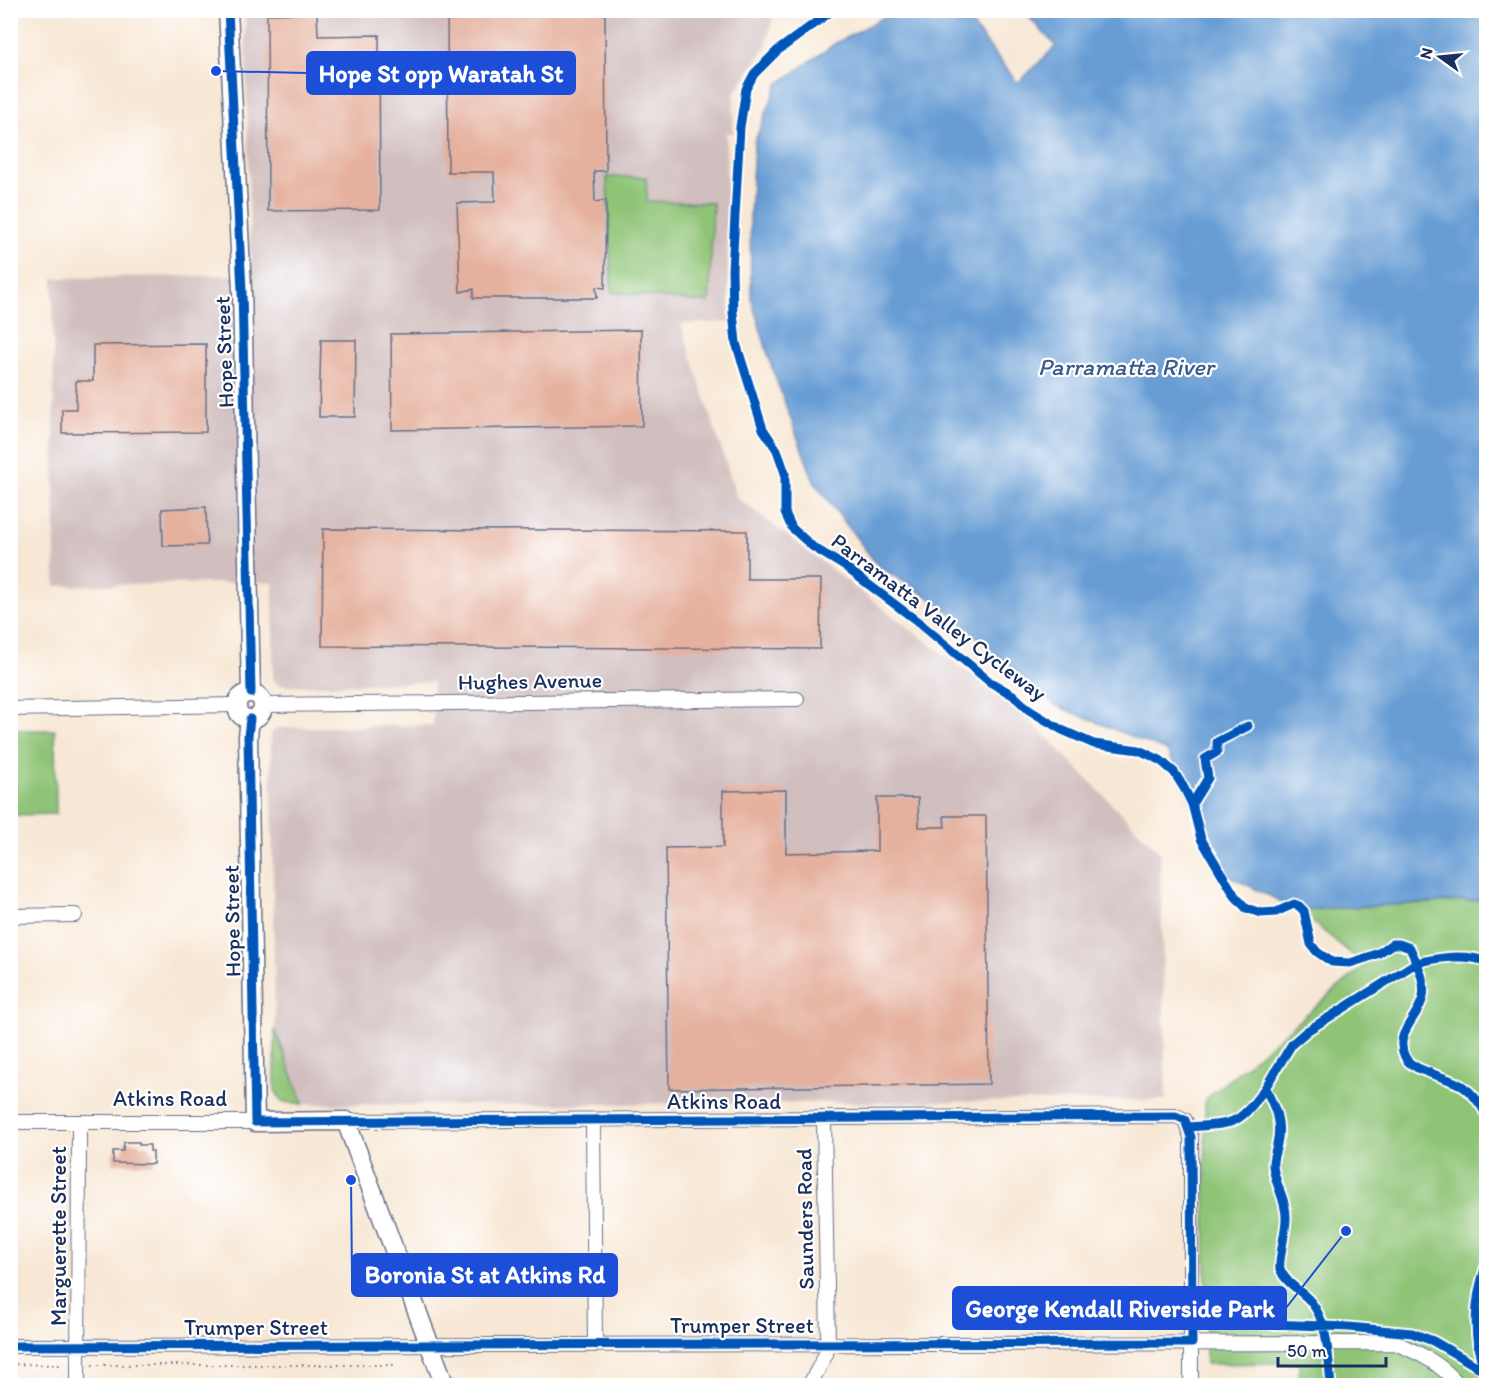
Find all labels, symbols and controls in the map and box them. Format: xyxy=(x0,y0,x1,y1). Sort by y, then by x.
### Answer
north arrow xyxy=(1410,27,1470,87)
text: N xyxy=(1415,46,1437,61)
callout: Hope St opp Waratah St xyxy=(307,52,575,94)
text: Hope St opp Waratah St xyxy=(319,59,563,89)
street label: Hope Street xyxy=(209,295,239,409)
water label: Parramatta River xyxy=(1038,352,1217,381)
street label: Parramatta Valley Cycleway xyxy=(826,527,1052,707)
street label: Hughes Avenue xyxy=(458,666,602,696)
street label: Hope Street xyxy=(218,865,246,977)
street label: Atkins Road xyxy=(113,1085,227,1112)
street label: Atkins Road xyxy=(667,1088,781,1115)
street label: Marguerette Street xyxy=(45,1146,72,1326)
street label: Saunders Road xyxy=(790,1148,820,1290)
callout: Boronia St at Atkins Rd xyxy=(352,1254,617,1296)
text: Boronia St at Atkins Rd xyxy=(365,1260,606,1289)
callout: George Kendall Riverside Park xyxy=(953,1287,1286,1329)
text: George Kendall Riverside Park xyxy=(965,1294,1275,1324)
street label: Trumper Street xyxy=(670,1312,814,1339)
street label: Trumper Street xyxy=(184,1314,328,1341)
scale bar xyxy=(1278,1330,1386,1368)
text: 50 m xyxy=(1287,1340,1327,1362)

